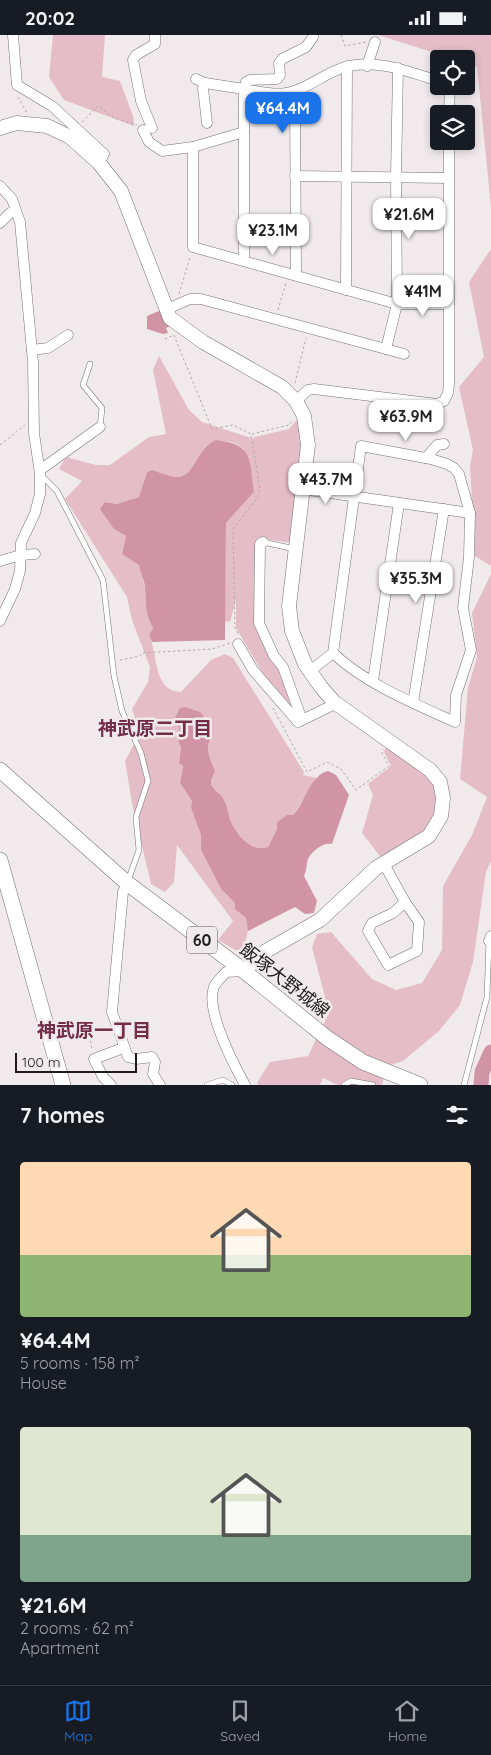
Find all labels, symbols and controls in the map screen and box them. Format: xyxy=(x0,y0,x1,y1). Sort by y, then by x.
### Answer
text: 20:02 xyxy=(25,6,75,30)
map controls xyxy=(430,50,475,150)
button: locate xyxy=(430,50,475,95)
pin: ¥64.4M xyxy=(242,91,324,134)
text: ¥64.4M xyxy=(256,98,310,118)
button: layers xyxy=(430,105,475,150)
pin: ¥21.6M xyxy=(368,197,450,240)
text: ¥21.6M xyxy=(384,204,434,224)
pin: ¥23.1M xyxy=(232,213,314,256)
text: ¥23.1M xyxy=(248,220,298,240)
pin: ¥41M xyxy=(393,275,453,317)
text: ¥41M xyxy=(404,281,442,301)
pin: ¥63.9M xyxy=(365,399,447,442)
text: ¥63.9M xyxy=(379,406,433,426)
pin: ¥43.7M xyxy=(285,463,367,505)
text: ¥43.7M xyxy=(299,469,353,489)
pin: ¥35.3M xyxy=(375,561,457,604)
text: ¥35.3M xyxy=(390,568,442,588)
district label: 神武原二丁目 xyxy=(98,716,212,740)
road number: 60 xyxy=(187,927,217,953)
street label: 飯塚大野城線 xyxy=(235,938,335,1022)
district label: 神武原一丁目 xyxy=(37,1018,151,1042)
scale bar xyxy=(15,1050,138,1073)
text: 100 m xyxy=(22,1053,60,1071)
icon: filters xyxy=(443,1101,471,1129)
text: 7 homes xyxy=(20,1102,105,1128)
icon: home xyxy=(201,1195,291,1285)
text: ¥64.4M xyxy=(20,1327,91,1353)
text: 5 rooms · 158 m² xyxy=(20,1353,140,1373)
text: House xyxy=(20,1373,67,1393)
icon: home xyxy=(201,1460,291,1550)
text: ¥21.6M xyxy=(20,1592,87,1618)
text: 2 rooms · 62 m² xyxy=(20,1618,134,1638)
text: Apartment xyxy=(20,1638,100,1658)
tab: Map xyxy=(64,1697,92,1745)
tab: Saved xyxy=(220,1697,260,1745)
tab: Home xyxy=(388,1697,427,1745)

